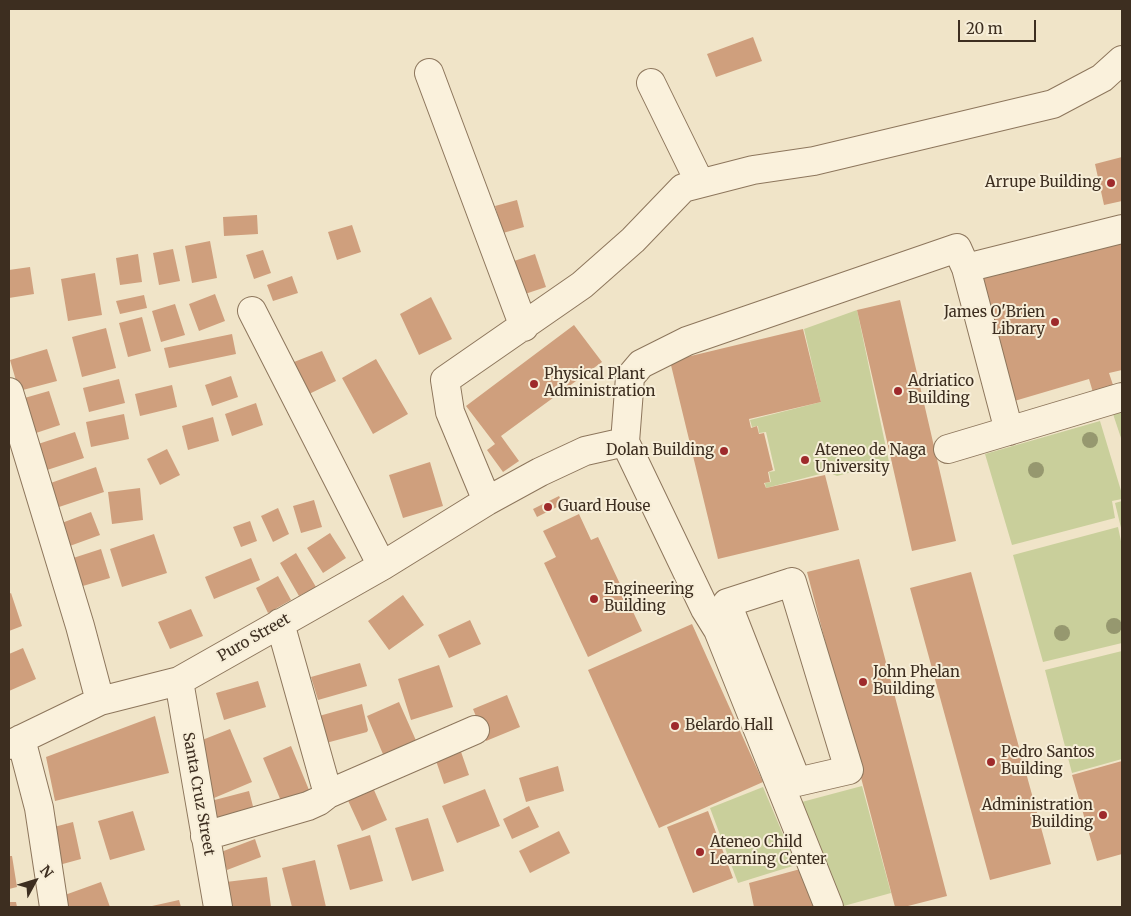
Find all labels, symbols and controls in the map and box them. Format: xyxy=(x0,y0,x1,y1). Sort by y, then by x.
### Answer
scale bar xyxy=(961,10,1038,42)
text: 20 m xyxy=(966,19,1003,38)
place label: Arrupe Building xyxy=(985,174,1101,192)
marker: Arrupe Building xyxy=(1105,177,1117,189)
place label: James O'Brien Library xyxy=(944,304,1045,339)
marker: James O'Brien Library xyxy=(1049,316,1061,328)
place label: Physical Plant Administration xyxy=(544,366,655,401)
place label: Adriatico Building xyxy=(908,373,974,408)
marker: Physical Plant Administration xyxy=(528,378,540,390)
marker: Adriatico Building xyxy=(892,385,904,397)
place label: Dolan Building xyxy=(606,442,714,460)
place label: Ateneo de Naga University xyxy=(815,442,926,477)
marker: Dolan Building xyxy=(718,445,730,457)
marker: Ateneo de Naga University xyxy=(799,454,811,466)
place label: Guard House xyxy=(558,498,650,516)
marker: Guard House xyxy=(542,501,554,513)
place label: Engineering Building xyxy=(604,581,694,616)
marker: Engineering Building xyxy=(588,593,600,605)
street label: Puro Street xyxy=(215,610,293,666)
place label: John Phelan Building xyxy=(873,664,960,699)
marker: John Phelan Building xyxy=(857,676,869,688)
place label: Belardo Hall xyxy=(685,717,773,735)
marker: Belardo Hall xyxy=(669,720,681,732)
street label: Santa Cruz Street xyxy=(178,731,218,857)
place label: Pedro Santos Building xyxy=(1001,744,1095,779)
marker: Pedro Santos Building xyxy=(985,756,997,768)
place label: Administration Building xyxy=(982,797,1093,832)
marker: Administration Building xyxy=(1097,809,1109,821)
place label: Ateneo Child Learning Center xyxy=(710,834,827,869)
marker: Ateneo Child Learning Center xyxy=(694,846,706,858)
north arrow xyxy=(10,856,60,906)
text: N xyxy=(36,862,57,882)

